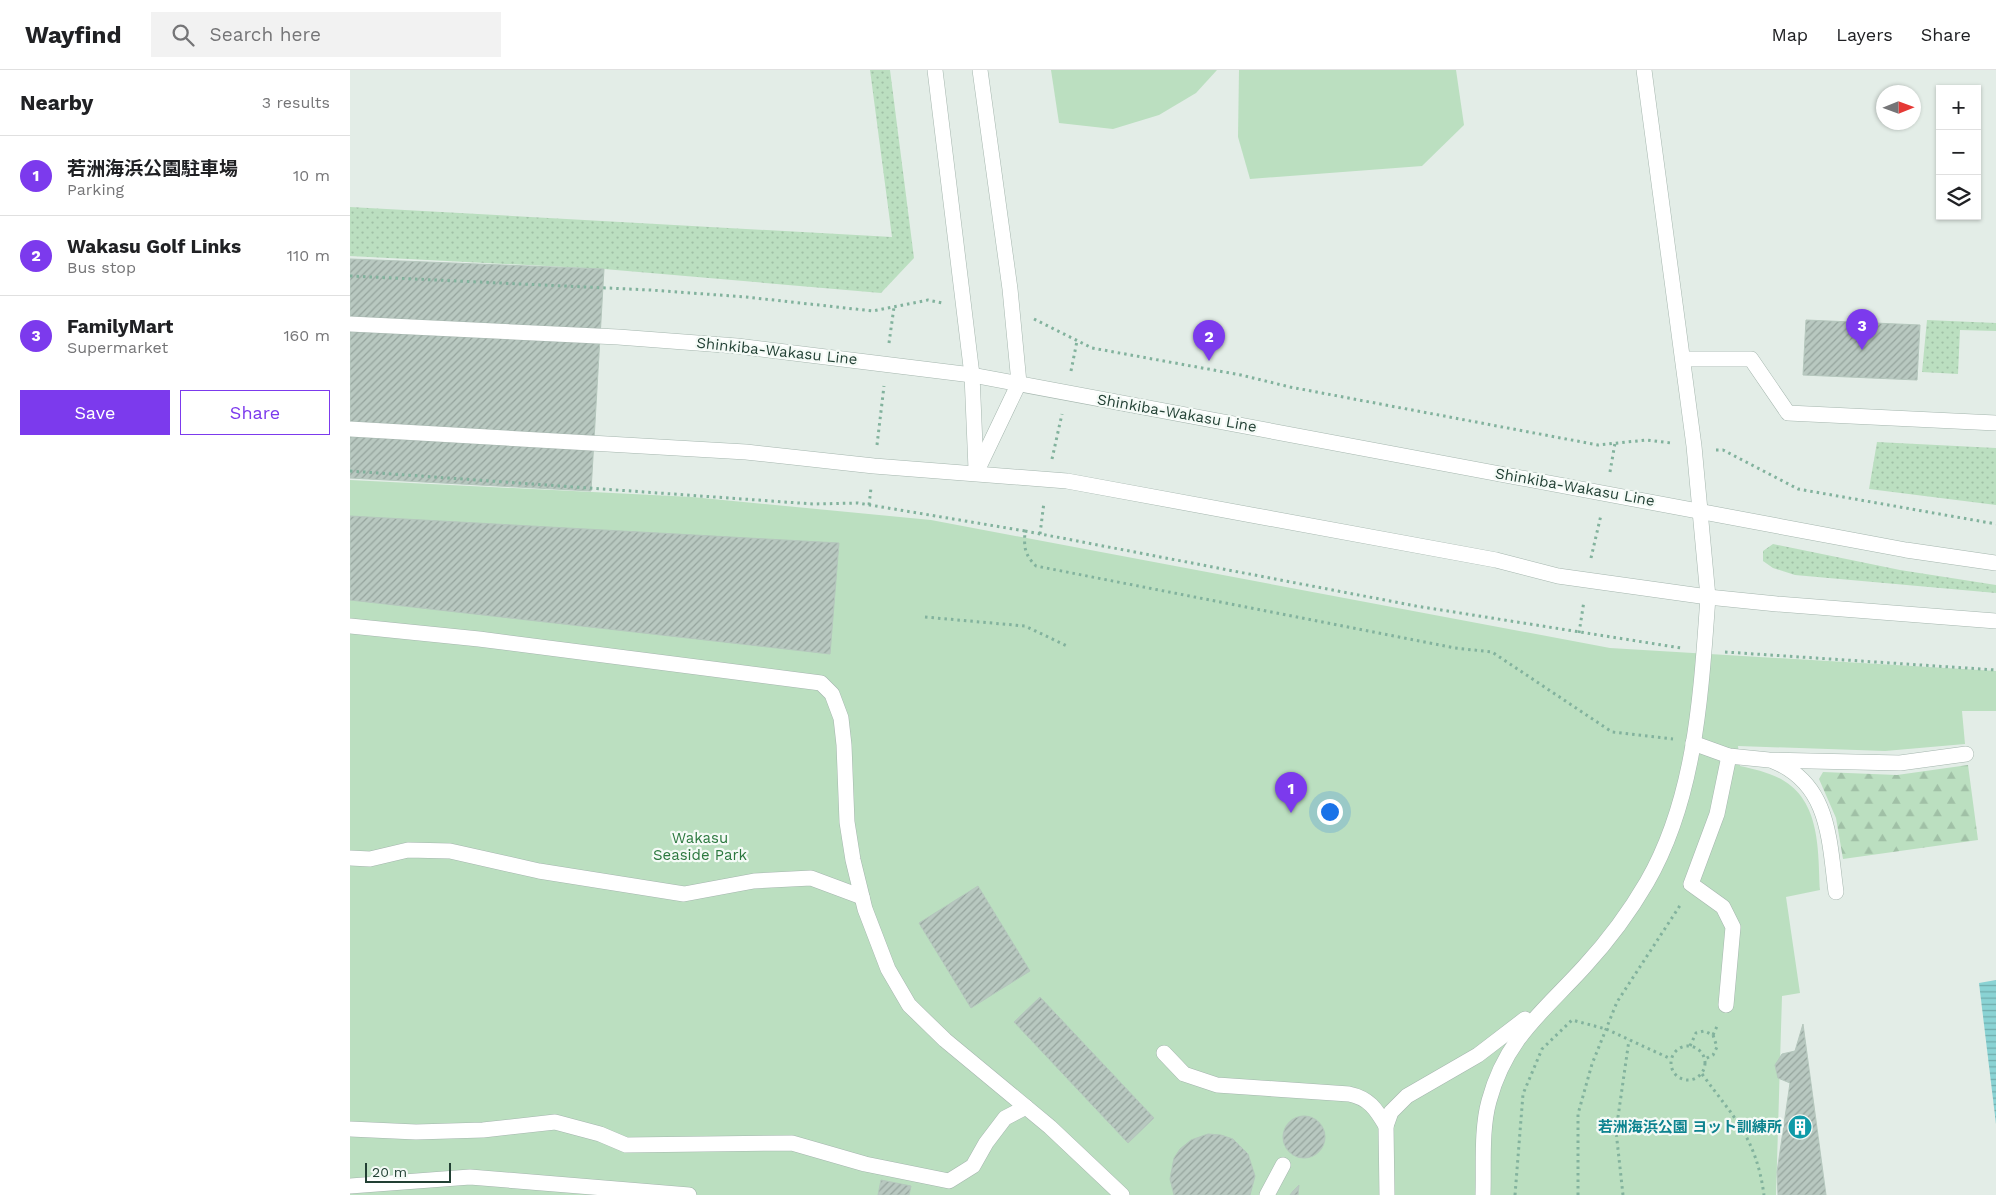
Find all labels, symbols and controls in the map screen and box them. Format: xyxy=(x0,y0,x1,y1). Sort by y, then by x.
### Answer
search box xyxy=(151,12,501,57)
text: Wayfind xyxy=(25,21,121,49)
icon: search xyxy=(169,21,197,49)
text: Search here xyxy=(209,23,321,46)
text: Map xyxy=(1771,24,1808,45)
text: Layers xyxy=(1836,24,1893,45)
text: Share xyxy=(1921,24,1971,45)
north arrow xyxy=(1876,85,1921,130)
map controls xyxy=(1936,85,1981,220)
button: + xyxy=(1936,85,1981,130)
text: Nearby xyxy=(20,90,93,115)
text: 3 results xyxy=(262,93,330,112)
button: − xyxy=(1936,130,1981,175)
text: 若洲海浜公園駐車場 xyxy=(67,157,238,180)
text: 1 xyxy=(33,166,39,185)
text: 10 m xyxy=(293,166,330,185)
button: layers xyxy=(1936,175,1981,220)
text: Parking xyxy=(67,180,124,199)
text: Wakasu Golf Links xyxy=(67,235,241,258)
text: 2 xyxy=(31,246,41,265)
text: 110 m xyxy=(287,246,330,265)
text: Bus stop xyxy=(67,258,136,277)
pin: 3 xyxy=(1846,309,1878,350)
text: FamilyMart xyxy=(67,315,173,338)
pin: 2 xyxy=(1193,320,1225,361)
text: 3 xyxy=(31,326,41,345)
text: 160 m xyxy=(283,326,330,345)
street label: Shinkiba-Wakasu Line xyxy=(696,334,858,368)
text: Supermarket xyxy=(67,338,168,357)
button: Save xyxy=(20,390,170,435)
button: Share xyxy=(180,390,330,435)
street label: Shinkiba-Wakasu Line xyxy=(1096,390,1258,436)
street label: Shinkiba-Wakasu Line xyxy=(1494,464,1656,510)
pin: 1 xyxy=(1275,772,1307,813)
your location xyxy=(1317,799,1343,825)
park label: Wakasu Seaside Park xyxy=(653,829,748,864)
building icon: 若洲海浜公園 ヨット訓練所 xyxy=(1787,1114,1813,1140)
place label: 若洲海浜公園 ヨット訓練所 xyxy=(1598,1118,1782,1136)
scale bar xyxy=(365,1160,451,1183)
text: 20 m xyxy=(372,1164,407,1180)

